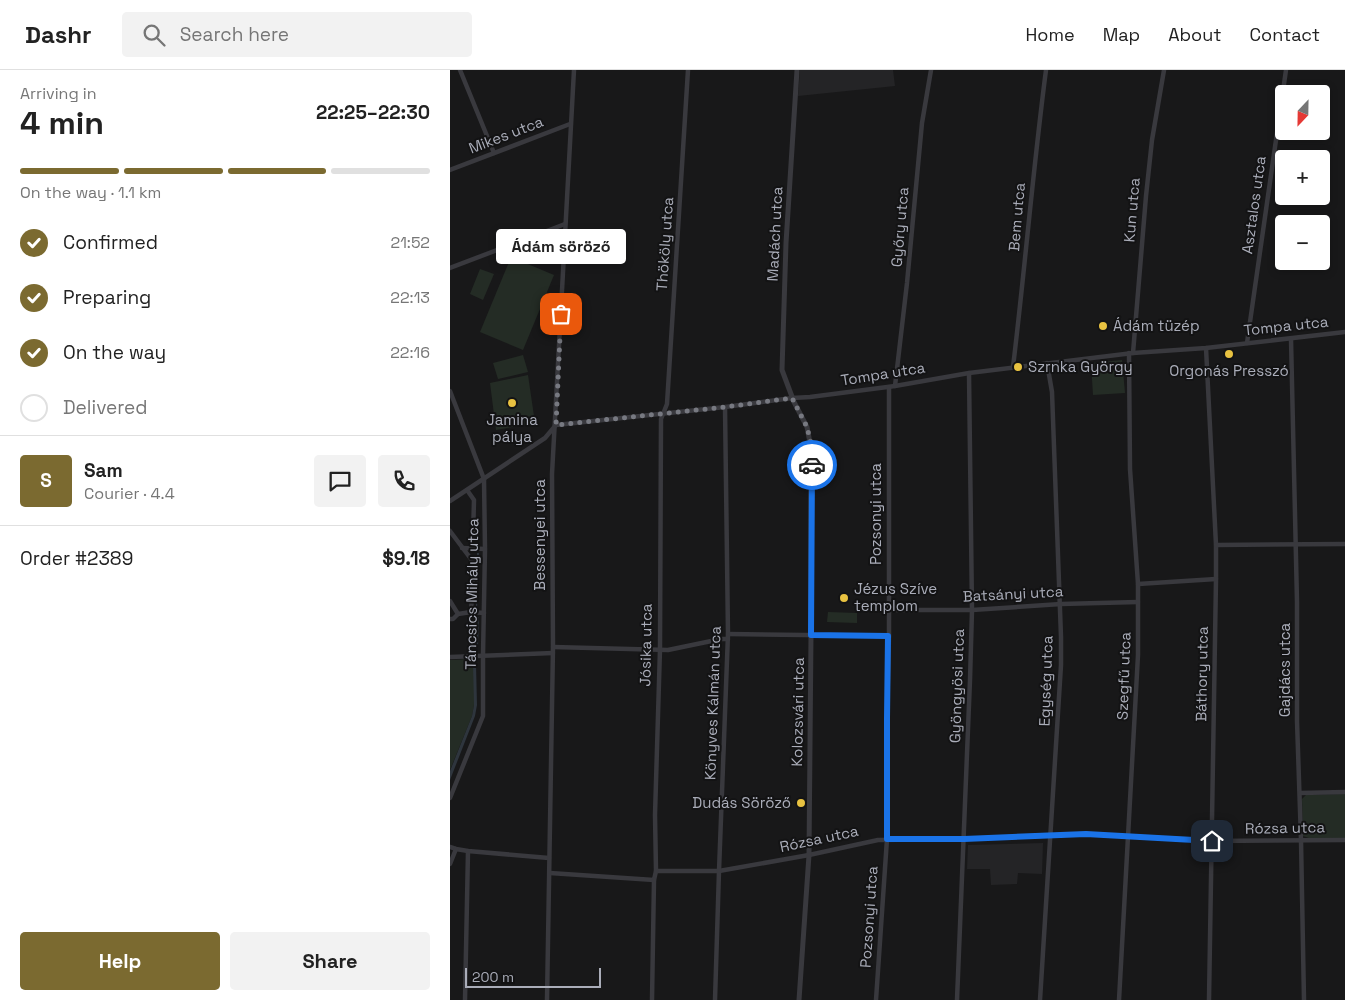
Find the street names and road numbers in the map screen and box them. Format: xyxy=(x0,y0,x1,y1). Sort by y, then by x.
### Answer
street label: Mikes utca xyxy=(466,111,546,157)
street label: Asztalos utca xyxy=(1237,154,1270,255)
street label: Kun utca xyxy=(1119,177,1144,243)
street label: Bem utca xyxy=(1004,181,1029,252)
street label: Madách utca xyxy=(763,186,786,282)
street label: Győry utca xyxy=(887,186,913,268)
street label: Thököly utca xyxy=(652,196,677,292)
street label: Tompa utca xyxy=(1243,312,1330,339)
street label: Tompa utca xyxy=(839,357,927,390)
street label: Pozsonyi utca xyxy=(866,463,885,565)
street label: Bessenyei utca xyxy=(530,479,549,591)
street label: Táncsics Mihály utca xyxy=(461,518,482,670)
street label: Batsányi utca xyxy=(962,581,1064,606)
street label: Jósika utca xyxy=(635,603,656,687)
street label: Gajdács utca xyxy=(1275,622,1294,717)
street label: Könyves Kálmán utca xyxy=(700,625,725,780)
street label: Báthory utca xyxy=(1191,626,1212,722)
street label: Gyöngyösi utca xyxy=(945,628,968,744)
street label: Szegfű utca xyxy=(1112,631,1135,720)
street label: Egység utca xyxy=(1034,635,1057,727)
street label: Kolozsvári utca xyxy=(787,657,808,767)
street label: Rózsa utca xyxy=(1245,817,1326,838)
street label: Rózsa utca xyxy=(778,821,860,856)
street label: Pozsonyi utca xyxy=(855,865,882,968)

